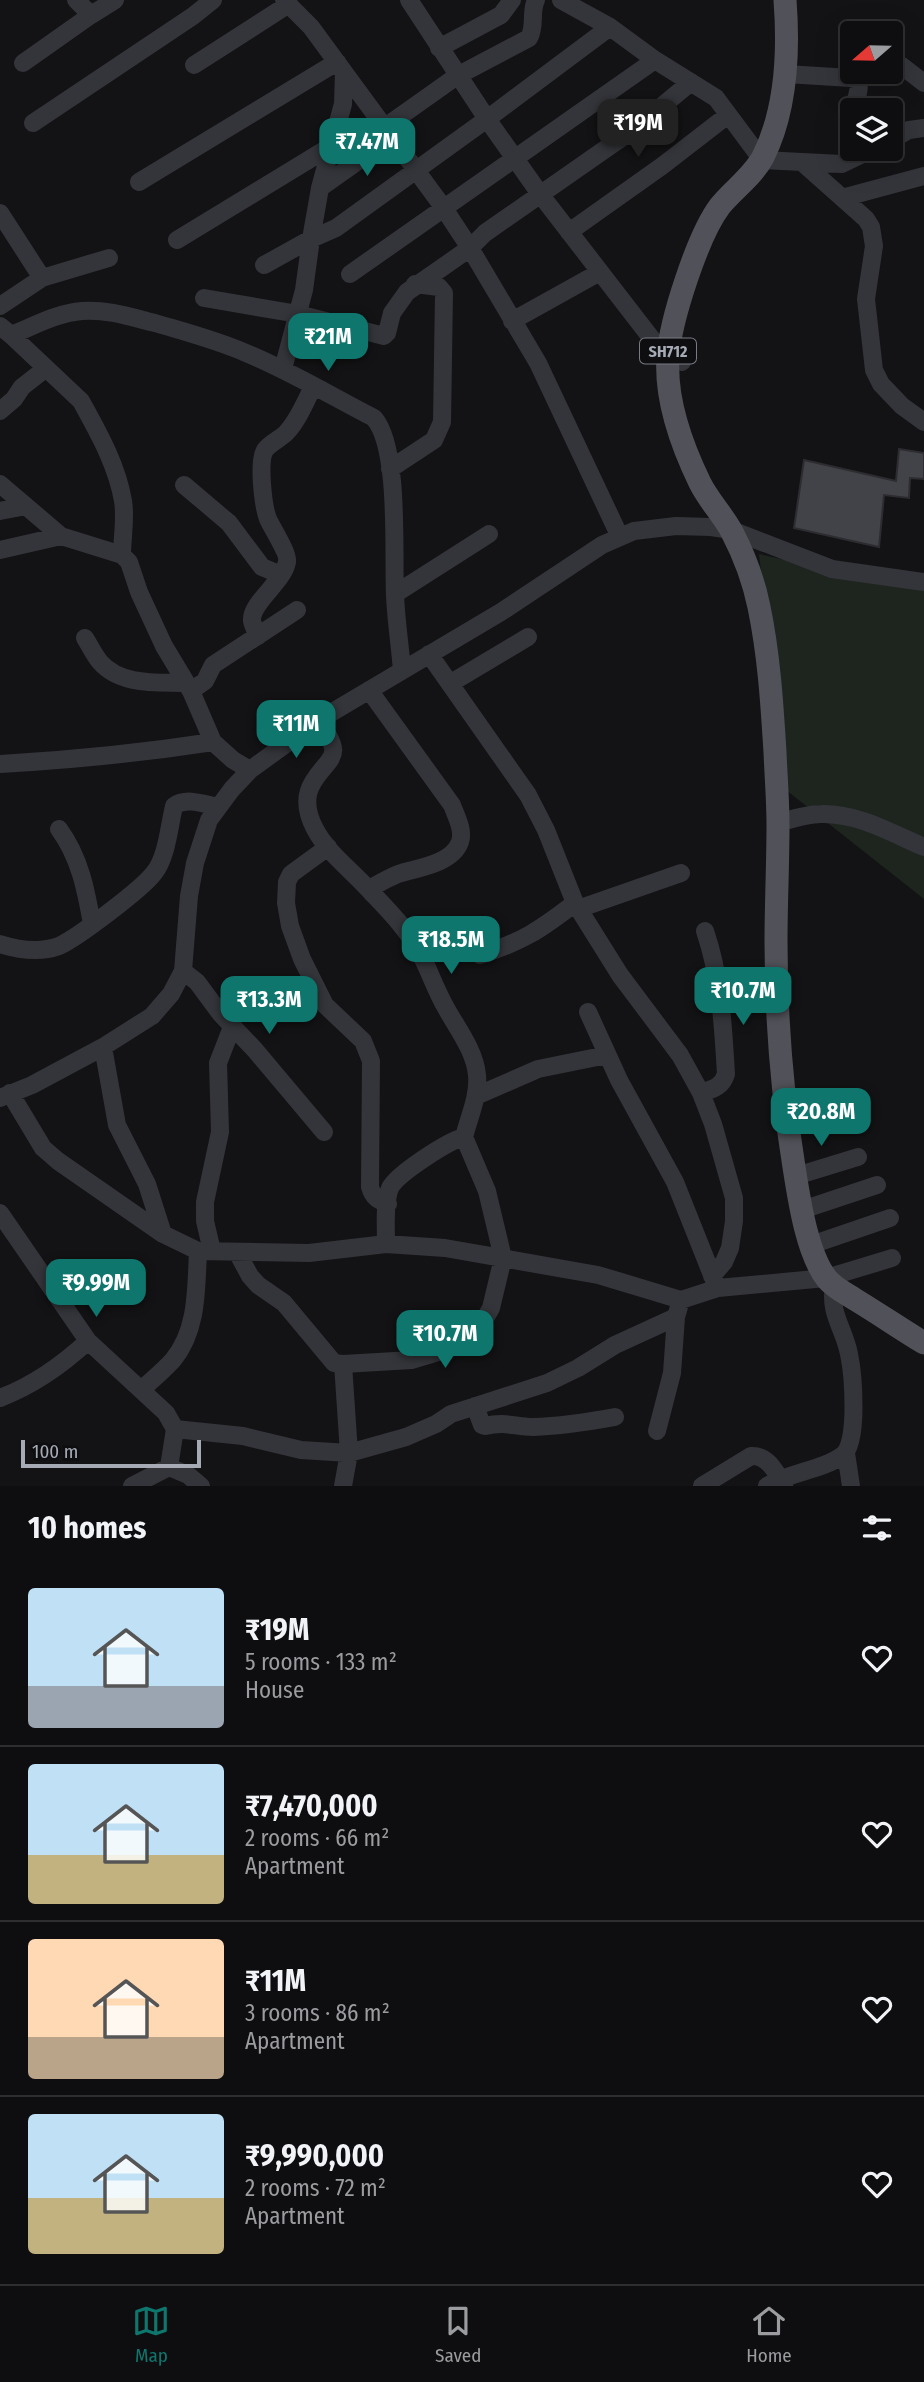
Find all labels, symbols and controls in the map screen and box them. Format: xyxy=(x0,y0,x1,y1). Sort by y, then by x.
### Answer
north arrow xyxy=(840,21,903,84)
map controls xyxy=(840,21,903,161)
button: layers xyxy=(840,98,903,161)
pin: ₹19M xyxy=(597,100,679,159)
text: ₹19M xyxy=(613,108,663,136)
pin: ₹7.47M xyxy=(310,118,424,178)
text: ₹7.47M xyxy=(335,127,399,155)
pin: ₹21M xyxy=(287,314,369,373)
text: ₹21M xyxy=(304,322,352,350)
road number: SH712 xyxy=(640,338,696,364)
pin: ₹11M xyxy=(255,700,337,760)
text: ₹11M xyxy=(273,709,319,737)
pin: ₹18.5M xyxy=(394,916,508,976)
text: ₹18.5M xyxy=(418,925,484,953)
pin: ₹10.7M xyxy=(686,968,800,1027)
pin: ₹13.3M xyxy=(212,976,326,1036)
text: ₹10.7M xyxy=(710,976,776,1004)
text: ₹13.3M xyxy=(237,985,301,1013)
pin: ₹20.8M xyxy=(764,1088,878,1148)
text: ₹20.8M xyxy=(787,1097,855,1125)
pin: ₹9.99M xyxy=(39,1260,153,1319)
text: ₹9.99M xyxy=(62,1268,130,1296)
pin: ₹10.7M xyxy=(388,1310,502,1370)
text: ₹10.7M xyxy=(412,1319,478,1347)
scale bar xyxy=(21,1437,201,1469)
text: 100 m xyxy=(32,1440,78,1463)
icon: filters xyxy=(858,1509,896,1547)
text: 10 homes xyxy=(28,1510,146,1546)
text: ₹19M xyxy=(245,1612,309,1648)
icon: home xyxy=(84,1616,168,1700)
icon: heart xyxy=(858,1639,896,1677)
text: 5 rooms · 133 m² xyxy=(245,1648,397,1676)
text: House xyxy=(245,1676,304,1704)
text: ₹7,470,000 xyxy=(245,1788,378,1824)
icon: home xyxy=(84,1792,168,1876)
icon: heart xyxy=(858,1815,896,1853)
text: 2 rooms · 66 m² xyxy=(245,1824,389,1852)
text: Apartment xyxy=(245,1852,345,1880)
text: ₹11M xyxy=(245,1963,306,1999)
icon: home xyxy=(84,1967,168,2051)
icon: heart xyxy=(858,1990,896,2028)
text: 3 rooms · 86 m² xyxy=(245,1999,390,2027)
text: Apartment xyxy=(245,2027,345,2055)
text: ₹9,990,000 xyxy=(245,2138,384,2174)
icon: home xyxy=(84,2142,168,2226)
icon: heart xyxy=(858,2165,896,2203)
text: 2 rooms · 72 m² xyxy=(245,2174,386,2202)
text: Apartment xyxy=(245,2202,345,2230)
tab: Map xyxy=(132,2302,170,2367)
tab: Saved xyxy=(435,2302,481,2367)
tab: Home xyxy=(746,2302,792,2367)

